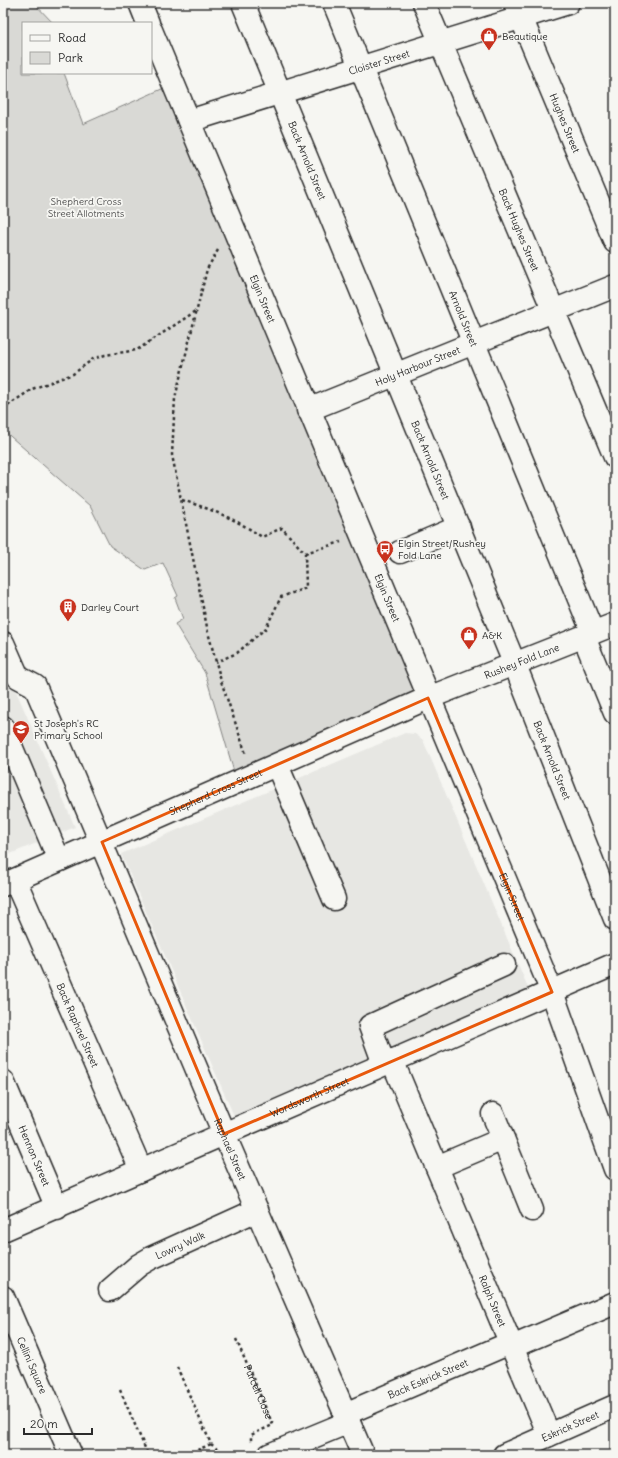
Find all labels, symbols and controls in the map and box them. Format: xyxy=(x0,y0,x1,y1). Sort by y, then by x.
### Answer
legend xyxy=(22,22,152,74)
shop icon: Beautique xyxy=(479,26,499,51)
text: Road xyxy=(58,30,86,45)
place label: Beautique xyxy=(502,30,548,43)
street label: Cloister Street xyxy=(347,46,412,77)
text: Park xyxy=(58,50,83,65)
street label: Hughes Street xyxy=(547,91,584,155)
street label: Back Arnold Street xyxy=(286,119,330,202)
street label: Back Hughes Street xyxy=(496,187,543,274)
park label: Shepherd Cross Street Allotments xyxy=(48,195,125,220)
street label: Elgin Street xyxy=(247,273,279,325)
street label: Arnold Street xyxy=(446,289,481,349)
street label: Holy Harbour Street xyxy=(373,343,462,389)
street label: Back Arnold Street xyxy=(409,419,453,502)
place label: Elgin Street/Rushey Fold Lane xyxy=(398,537,486,562)
bus stop icon: Elgin Street/Rushey Fold Lane xyxy=(375,539,395,564)
street label: Elgin Street xyxy=(372,572,404,624)
building icon: Darley Court xyxy=(58,597,78,622)
place label: Darley Court xyxy=(81,601,140,614)
shop icon: A&K xyxy=(459,625,479,650)
place label: A&K xyxy=(482,629,503,642)
street label: Rushey Fold Lane xyxy=(482,640,561,682)
place label: St Joseph's RC Primary School xyxy=(34,717,103,742)
school or university icon: St Joseph's RC Primary School xyxy=(11,719,31,744)
street label: Back Arnold Street xyxy=(531,719,574,802)
street label: Shepherd Cross Street xyxy=(167,765,264,818)
street label: Elgin Street xyxy=(496,871,528,923)
street label: Back Raphael Street xyxy=(54,981,102,1070)
street label: Wordsworth Street xyxy=(268,1074,351,1120)
street label: Raphael Street xyxy=(212,1116,250,1182)
street label: Hennon Street xyxy=(16,1123,54,1188)
street label: Lowry Walk xyxy=(153,1228,207,1262)
street label: Ralph Street xyxy=(476,1273,510,1329)
street label: Cellini Square xyxy=(14,1335,50,1395)
street label: Back Eskrick Street xyxy=(386,1355,470,1401)
street label: Purcell Close xyxy=(241,1362,276,1420)
street label: Eskrick Street xyxy=(539,1407,601,1444)
scale bar xyxy=(24,1410,92,1436)
text: 20 m xyxy=(30,1416,58,1431)

